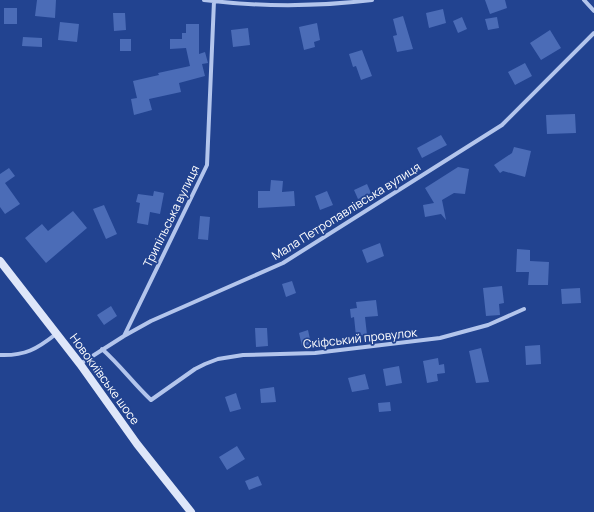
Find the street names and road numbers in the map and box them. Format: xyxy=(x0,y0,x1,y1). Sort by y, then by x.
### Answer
street label: Мала Петропавлівська вулиця xyxy=(268,158,424,264)
street label: Трипільська вулиця xyxy=(139,162,203,270)
street label: Скіфський провулок xyxy=(302,323,419,352)
street label: Новокиївське шосе xyxy=(66,330,144,428)

